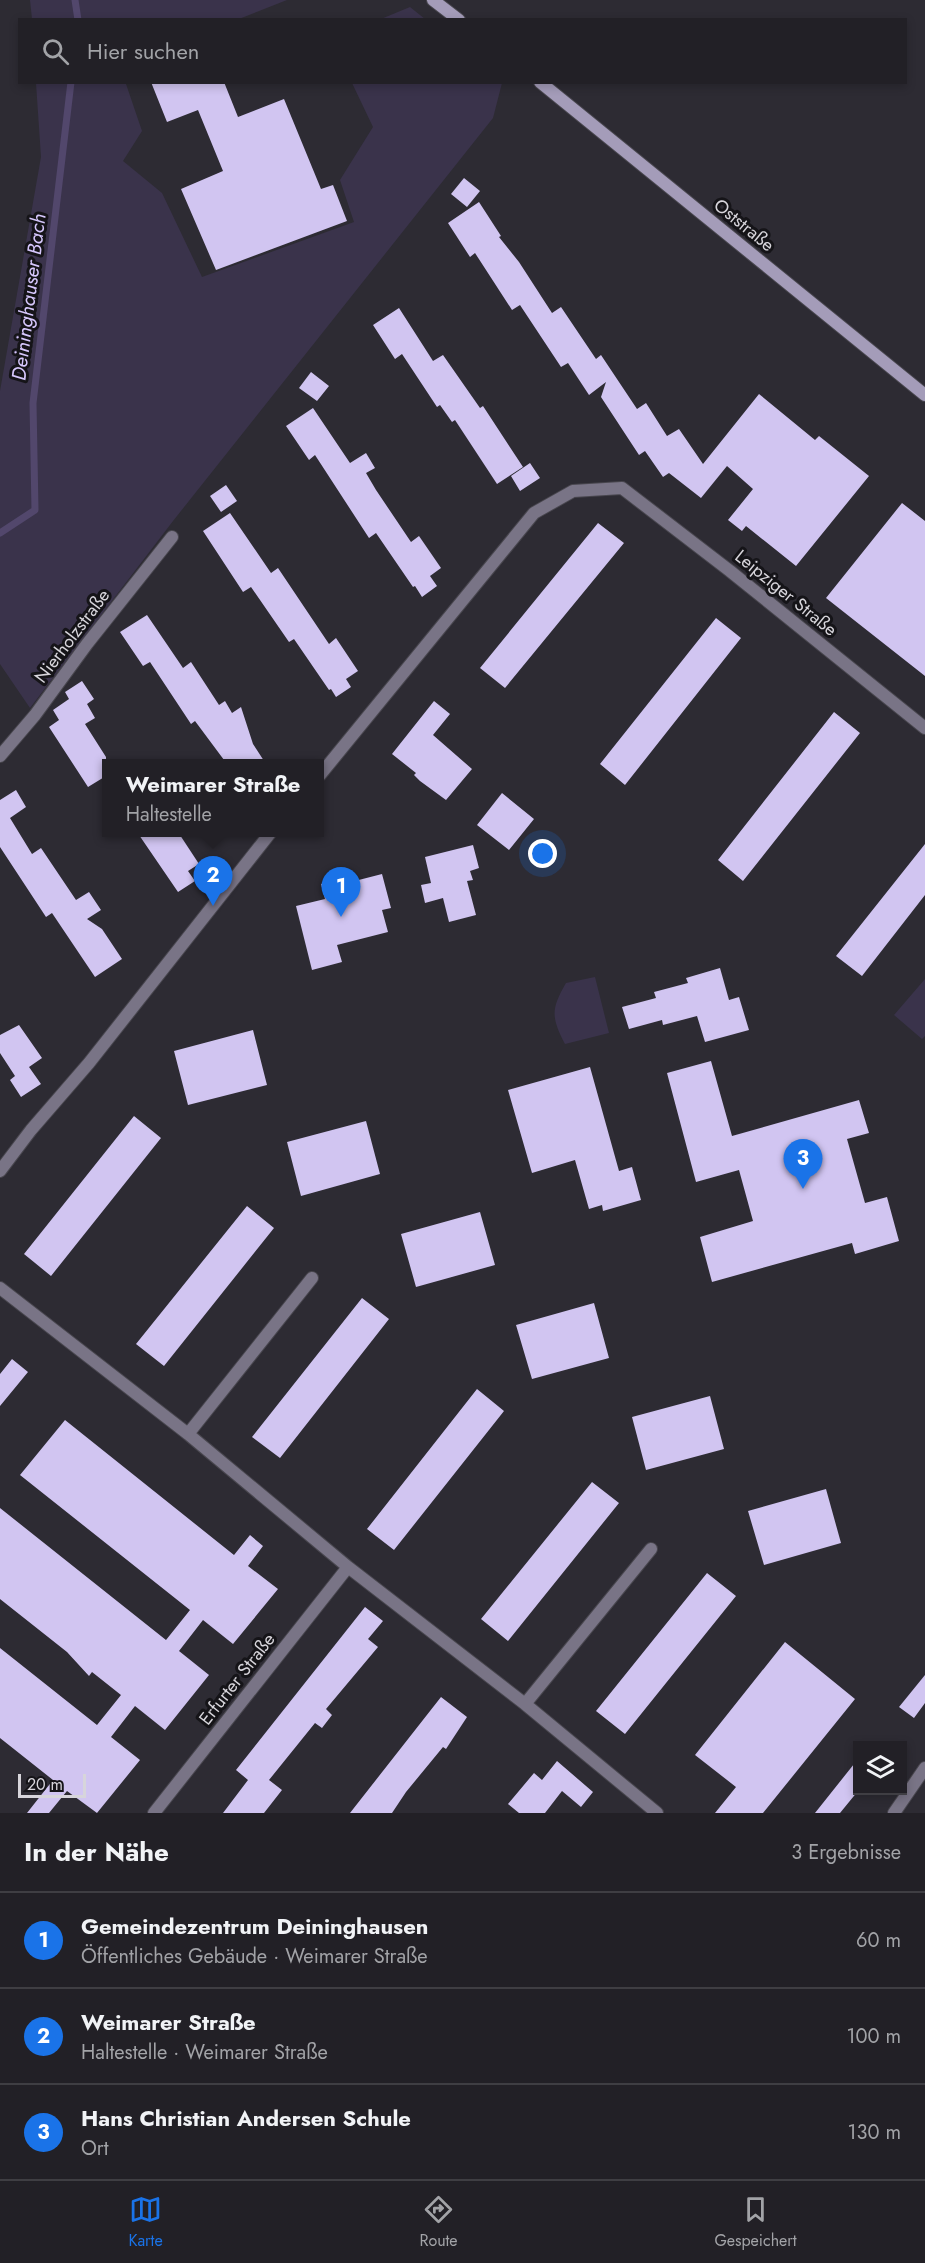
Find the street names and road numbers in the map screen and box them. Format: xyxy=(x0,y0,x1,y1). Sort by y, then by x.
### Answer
street label: Oststraße xyxy=(708,192,780,258)
street label: Leipziger Straße xyxy=(729,544,843,642)
street label: Nierholzstraße xyxy=(28,584,116,688)
street label: Erfurter Straße xyxy=(193,1627,281,1731)

